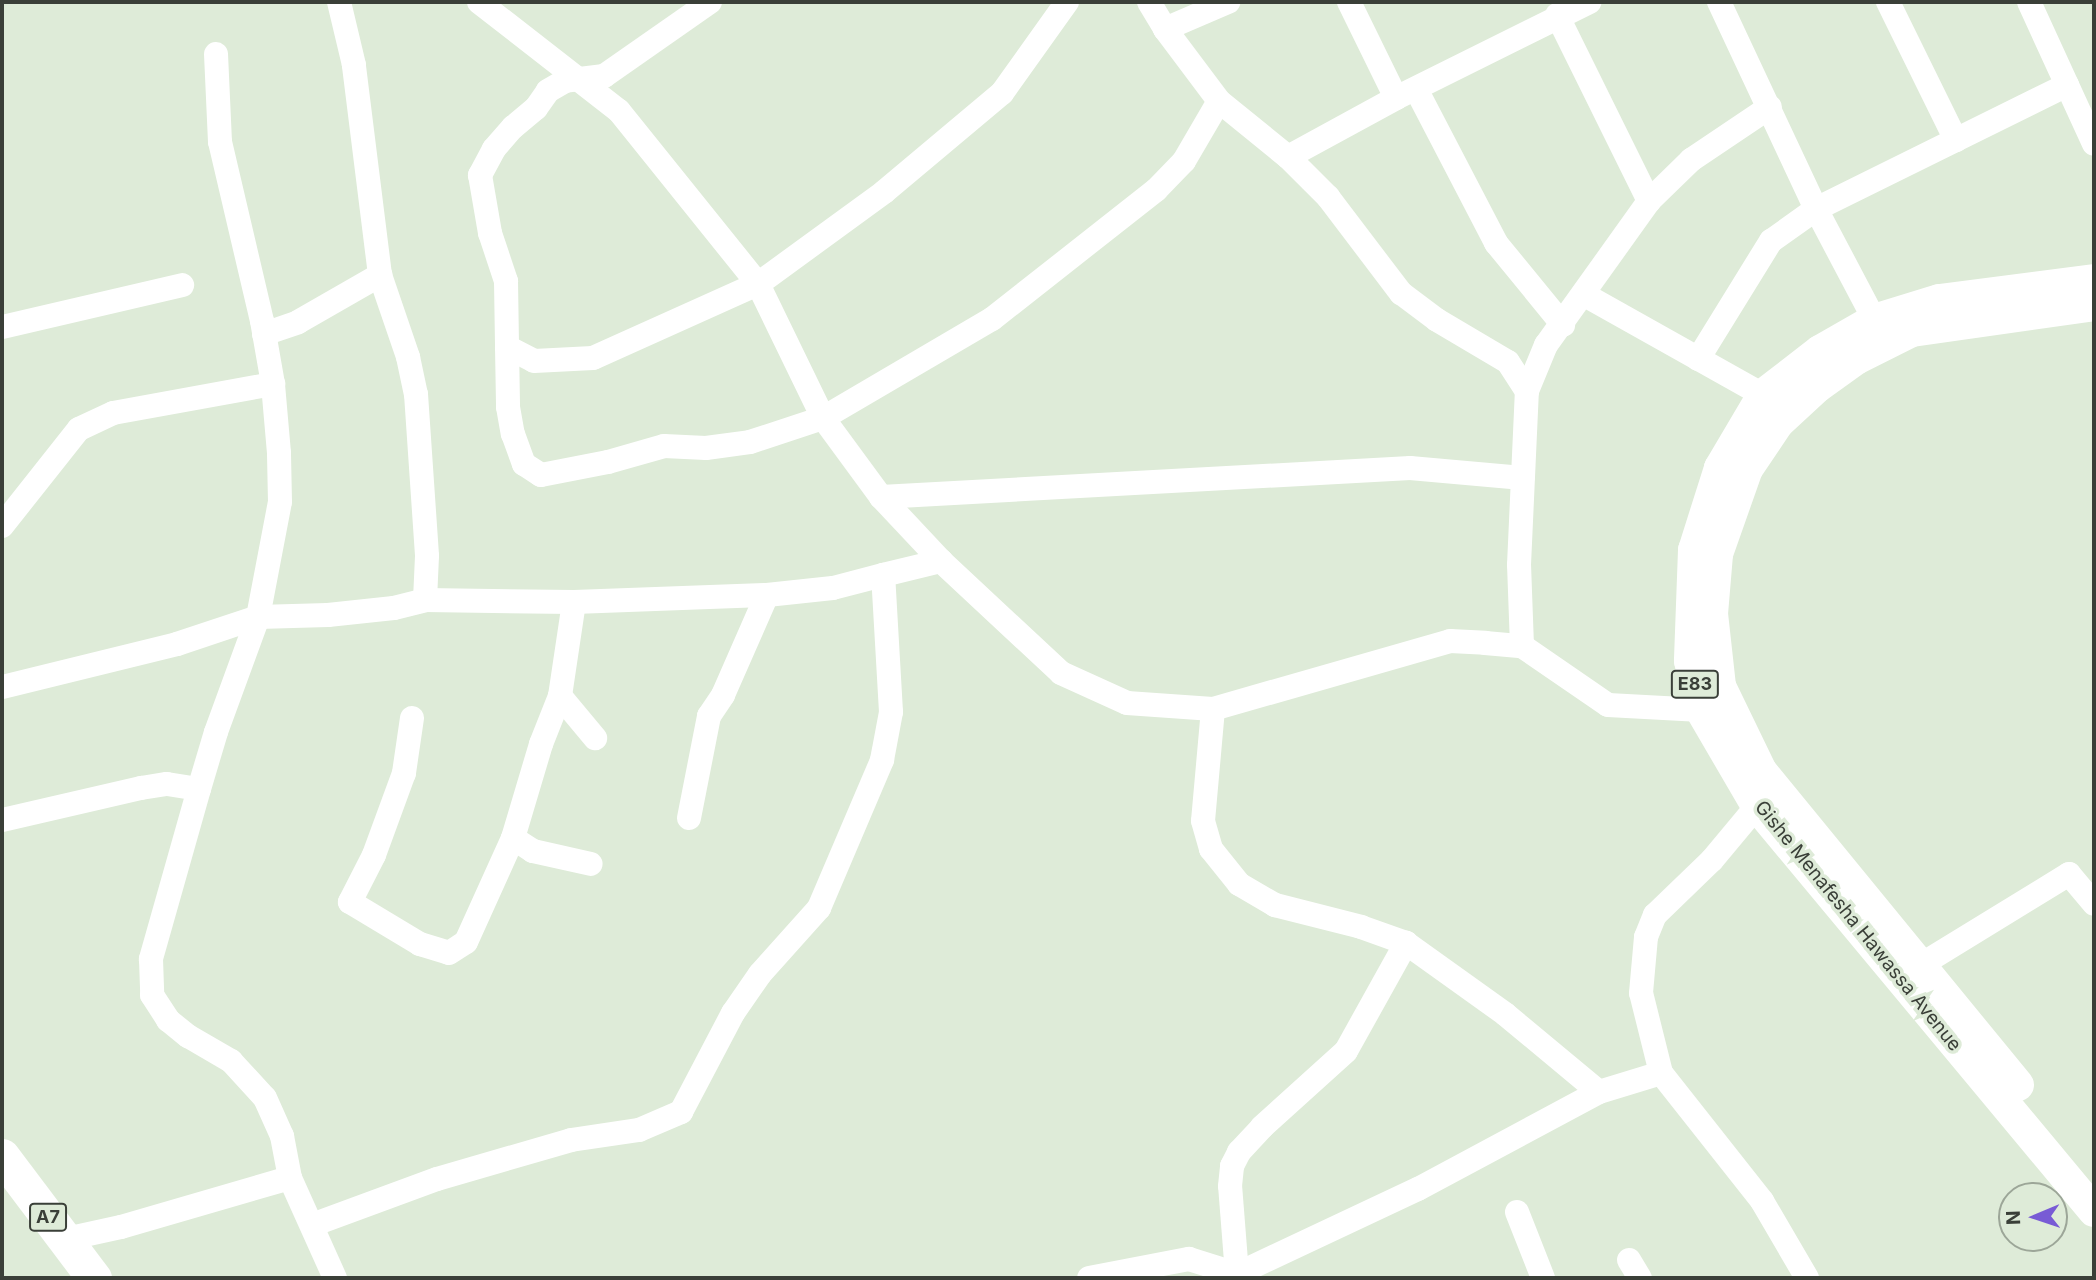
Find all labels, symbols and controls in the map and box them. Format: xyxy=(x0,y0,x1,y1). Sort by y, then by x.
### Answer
road number: E83 xyxy=(1670,670,1720,698)
street label: Gishe Menafesha Hawassa Avenue xyxy=(1750,796,1966,1056)
north arrow xyxy=(1998,1182,2068,1252)
road number: A7 xyxy=(29,1202,67,1232)
text: N xyxy=(2002,1210,2025,1225)

